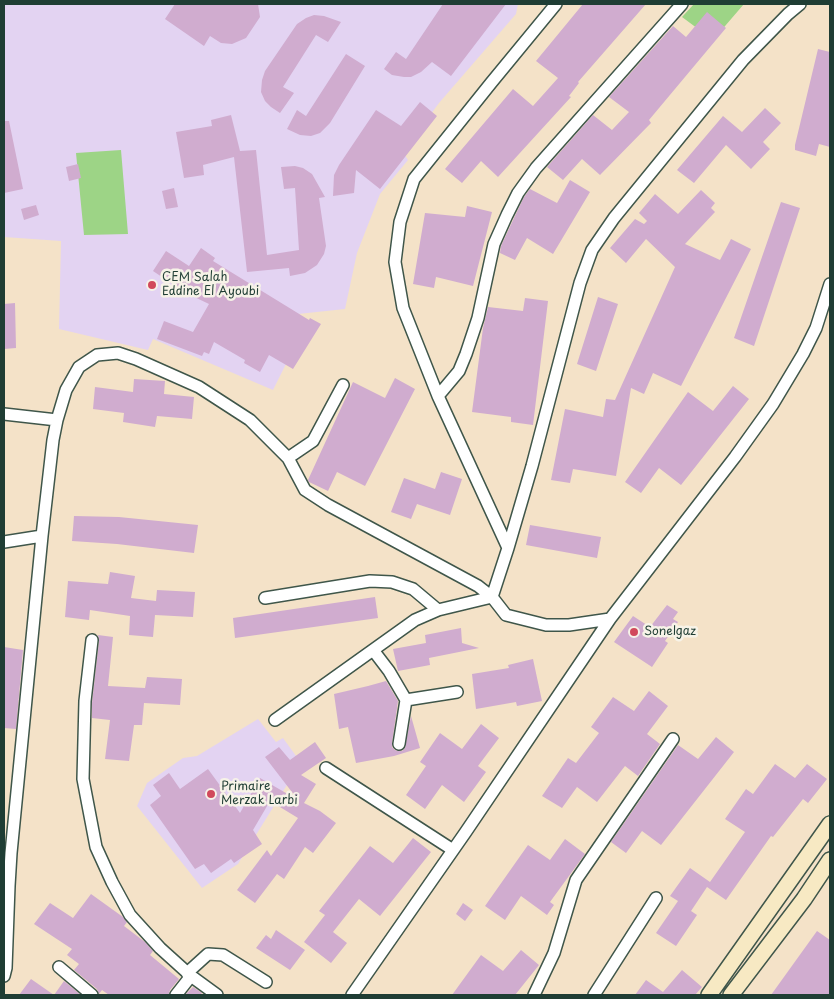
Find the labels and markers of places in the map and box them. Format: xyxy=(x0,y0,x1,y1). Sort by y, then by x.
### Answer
place label: CEM Salah Eddine El Ayoubi xyxy=(162,271,259,299)
marker: CEM Salah Eddine El Ayoubi xyxy=(146,279,158,291)
place label: Sonelgaz xyxy=(644,625,696,639)
marker: Sonelgaz xyxy=(628,626,640,638)
place label: Primaire Merzak Larbi xyxy=(221,780,298,808)
marker: Primaire Merzak Larbi xyxy=(205,788,217,800)

